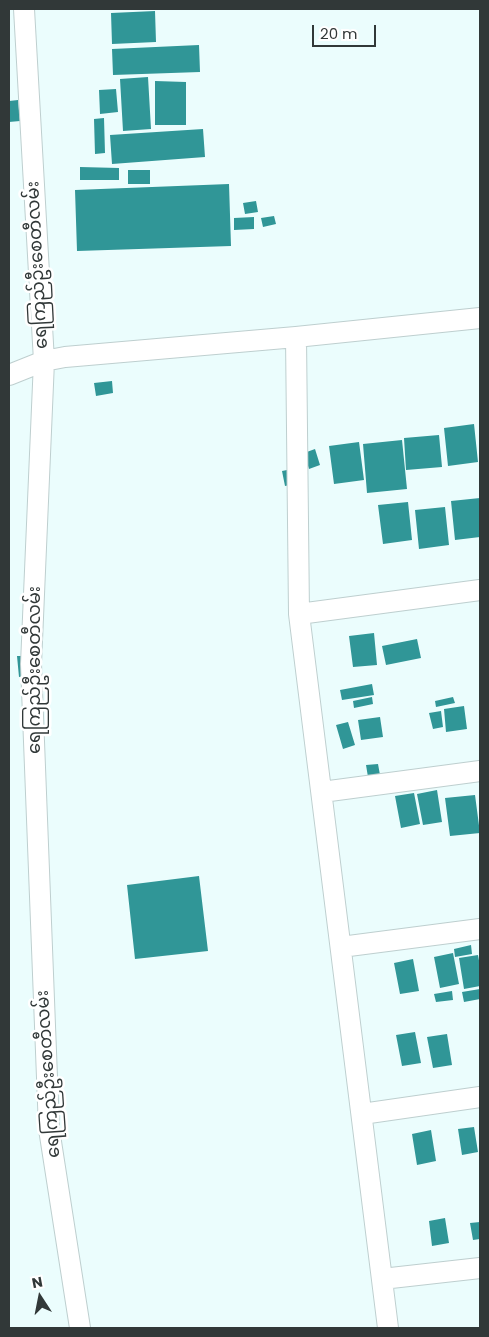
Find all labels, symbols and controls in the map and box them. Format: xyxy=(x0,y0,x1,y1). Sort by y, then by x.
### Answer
scale bar xyxy=(314,15,378,47)
text: 20 m xyxy=(320,23,358,44)
street label: ရေကြည်ဦးစေတီလမ်း xyxy=(23,180,53,350)
street label: ရေကြည်ဦးစေတီလမ်း xyxy=(24,586,46,754)
street label: ရေကြည်ဦးစေတီလမ်း xyxy=(32,989,66,1159)
text: N xyxy=(30,1271,44,1293)
north arrow xyxy=(15,1272,65,1322)

